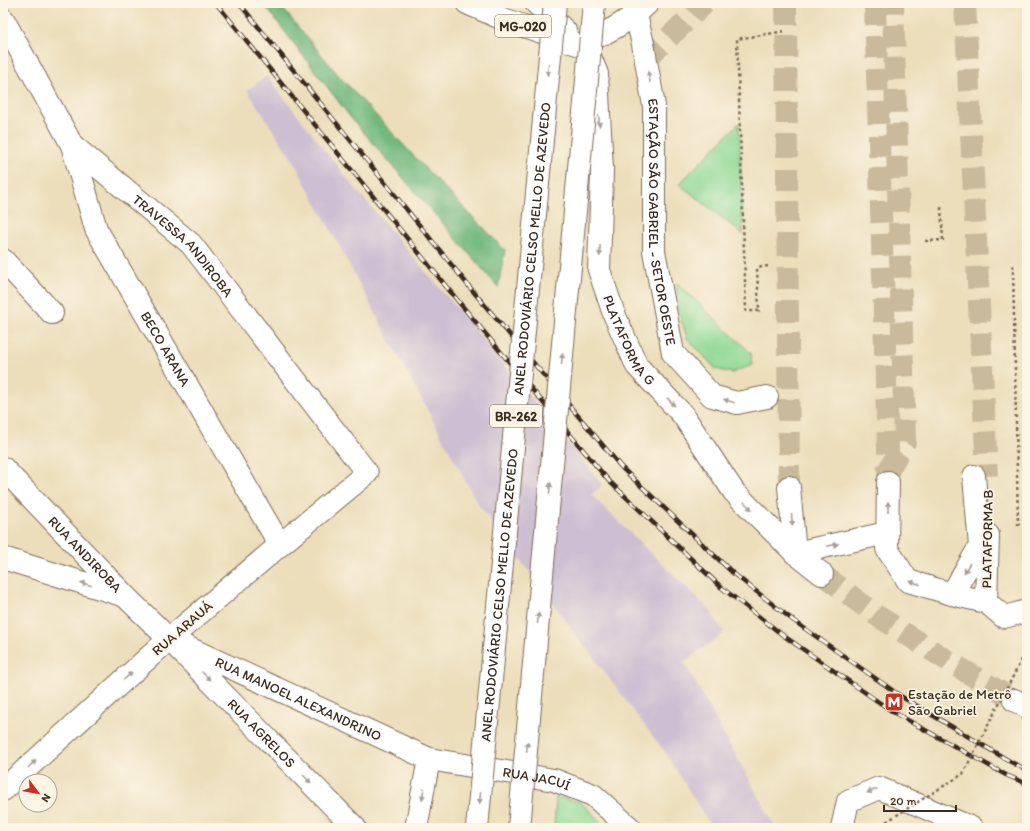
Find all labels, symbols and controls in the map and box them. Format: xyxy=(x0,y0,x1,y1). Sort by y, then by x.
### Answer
road number: MG-020 xyxy=(495,15,551,37)
one-way arrow xyxy=(545,64,552,76)
one-way arrow xyxy=(645,71,651,83)
street label: ESTAÇÃO SÃO GABRIEL - SETOR OESTE xyxy=(644,97,679,347)
street label: ANEL RODOVIÁRIO CELSO MELLO DE AZEVEDO xyxy=(510,101,555,396)
one-way arrow xyxy=(596,115,603,127)
street label: TRAVESSA ANDIROBA xyxy=(129,191,237,301)
one-way arrow xyxy=(597,245,603,258)
street label: PLATAFORMA G xyxy=(599,293,659,389)
street label: BECO ARANA xyxy=(137,308,194,390)
one-way arrow xyxy=(559,353,565,365)
one-way arrow xyxy=(666,397,676,407)
one-way arrow xyxy=(723,398,735,404)
road number: BR-262 xyxy=(490,405,542,427)
street label: ANEL RODOVIÁRIO CELSO MELLO DE AZEVEDO xyxy=(477,448,522,742)
one-way arrow xyxy=(547,482,554,494)
street label: PLATAFORMA B xyxy=(978,489,997,589)
one-way arrow xyxy=(885,500,891,513)
one-way arrow xyxy=(743,501,753,511)
street label: RUA ANDIROBA xyxy=(44,513,125,596)
one-way arrow xyxy=(789,514,796,526)
one-way arrow xyxy=(827,541,839,547)
one-way arrow xyxy=(964,562,971,573)
one-way arrow xyxy=(908,580,920,586)
one-way arrow xyxy=(80,581,92,587)
street label: RUA ARAUÁ xyxy=(149,597,216,659)
one-way arrow xyxy=(535,612,542,624)
street label: RUA MANOEL ALEXANDRINO xyxy=(212,654,384,745)
one-way arrow xyxy=(201,671,211,681)
one-way arrow xyxy=(123,672,132,681)
place label: Estação de Metrô São Gabriel xyxy=(908,686,1012,719)
metro station icon: Estação de Metrô São Gabriel xyxy=(883,691,905,713)
street label: RUA AGRELOS xyxy=(224,695,299,772)
one-way arrow xyxy=(523,741,530,753)
one-way arrow xyxy=(27,759,37,769)
street label: RUA JACUÍ xyxy=(501,764,573,794)
north arrow xyxy=(18,773,58,813)
one-way arrow xyxy=(302,774,312,784)
one-way arrow xyxy=(420,787,426,800)
scale bar xyxy=(884,787,956,813)
one-way arrow xyxy=(865,789,877,795)
text: N xyxy=(39,791,54,805)
one-way arrow xyxy=(476,792,483,805)
text: 20 m xyxy=(890,794,917,808)

